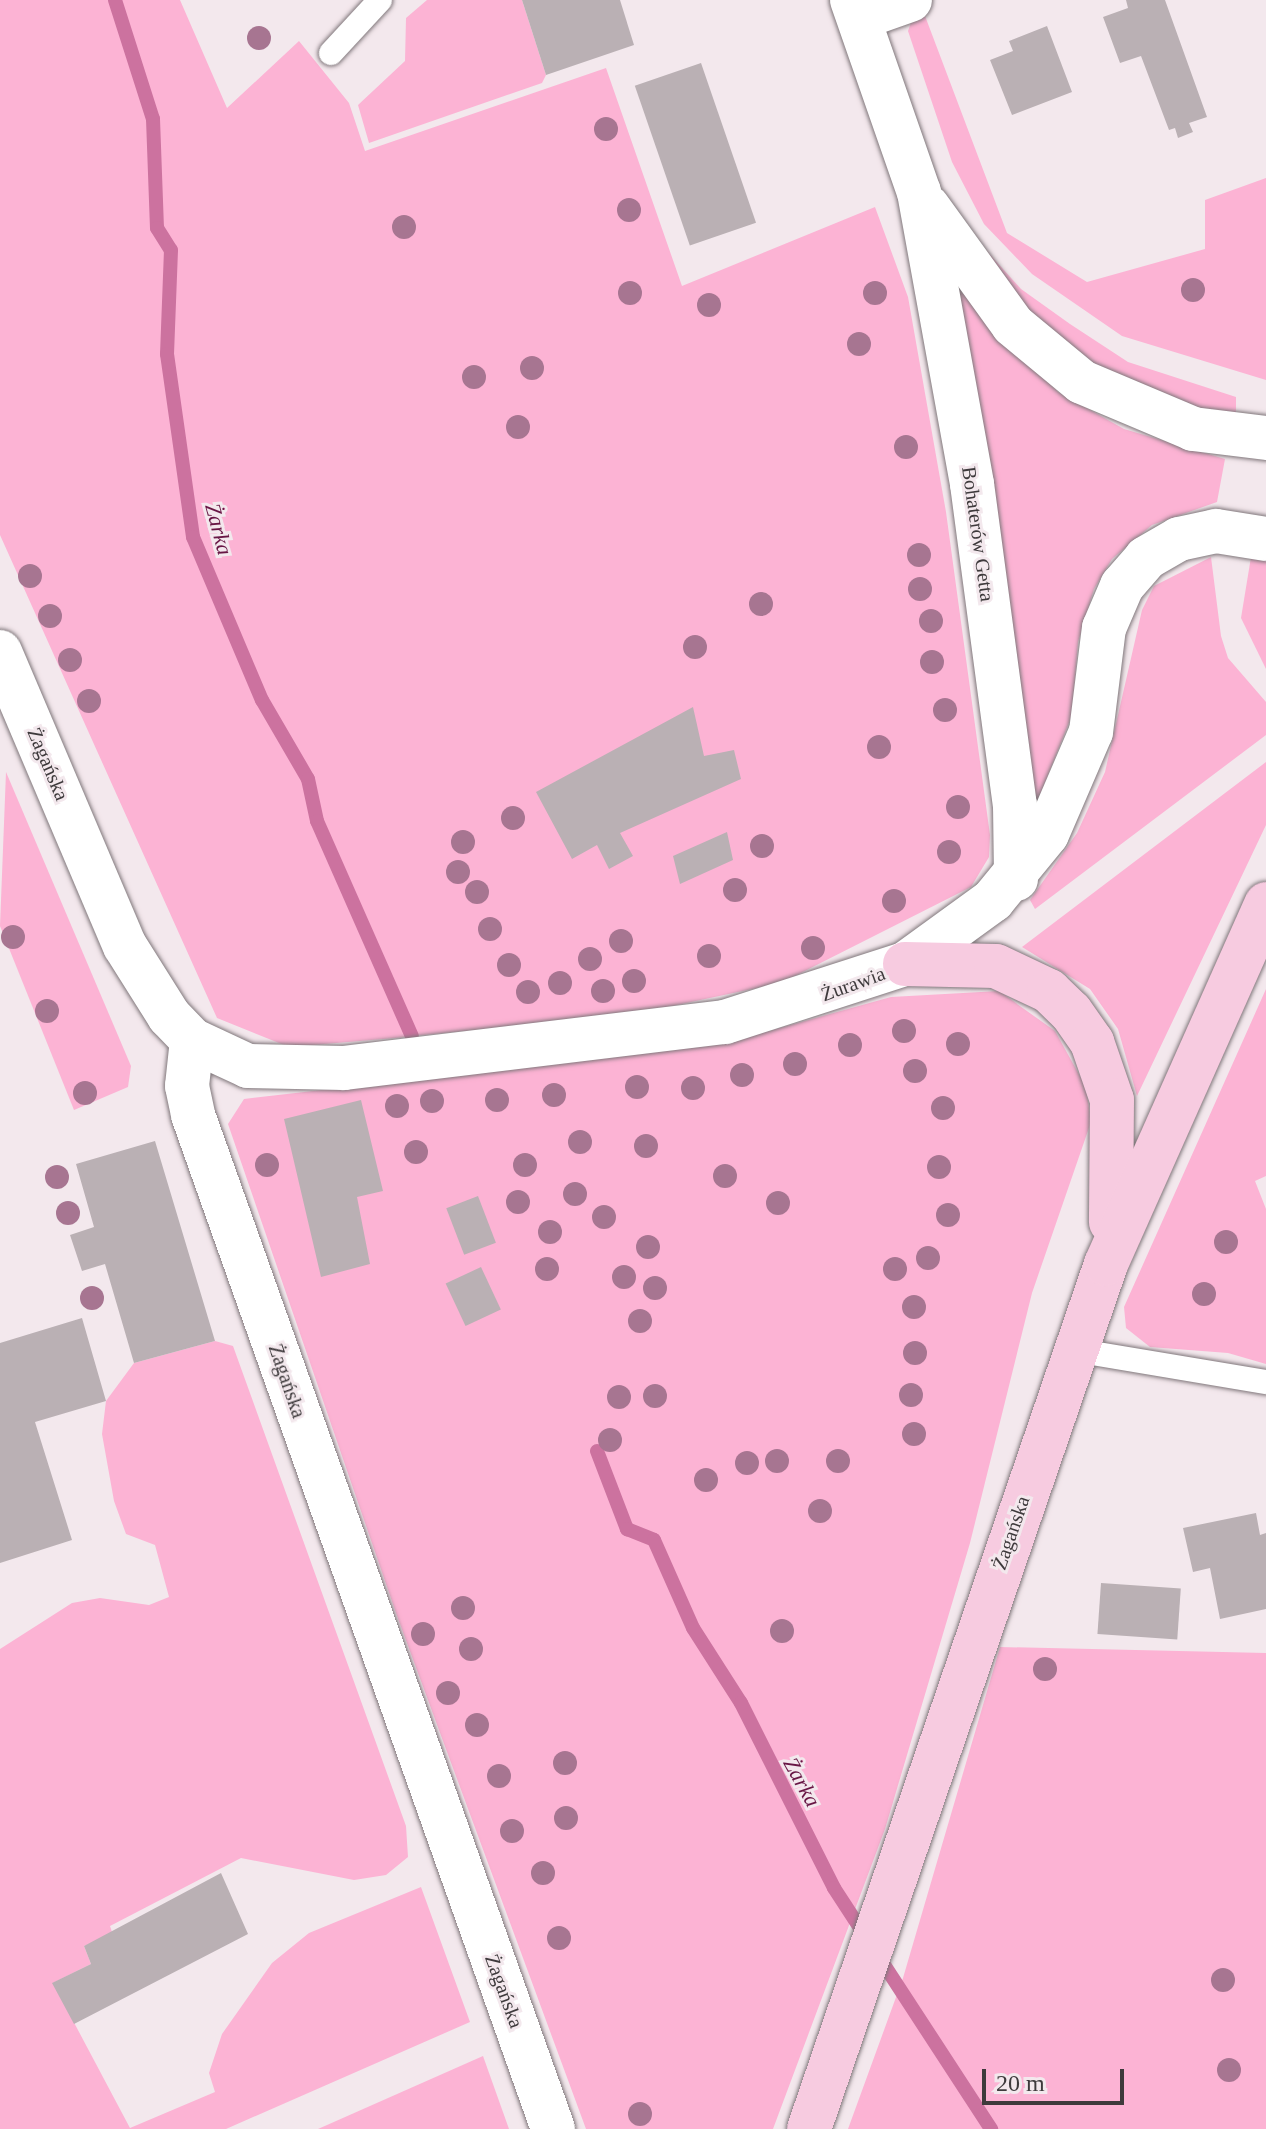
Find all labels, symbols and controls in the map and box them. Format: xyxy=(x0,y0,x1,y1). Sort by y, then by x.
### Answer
street label: Bohaterów Getta xyxy=(957,465,999,603)
water label: Żarka xyxy=(199,500,239,558)
street label: Żagańska xyxy=(22,724,74,804)
street label: Żurawia xyxy=(818,961,888,1007)
street label: Żagańska xyxy=(263,1341,311,1421)
street label: Żagańska xyxy=(987,1493,1035,1573)
water label: Żarka xyxy=(778,1753,826,1811)
street label: Żagańska xyxy=(480,1951,528,2031)
scale bar xyxy=(986,2053,1128,2103)
text: 20 m xyxy=(996,2070,1045,2096)

